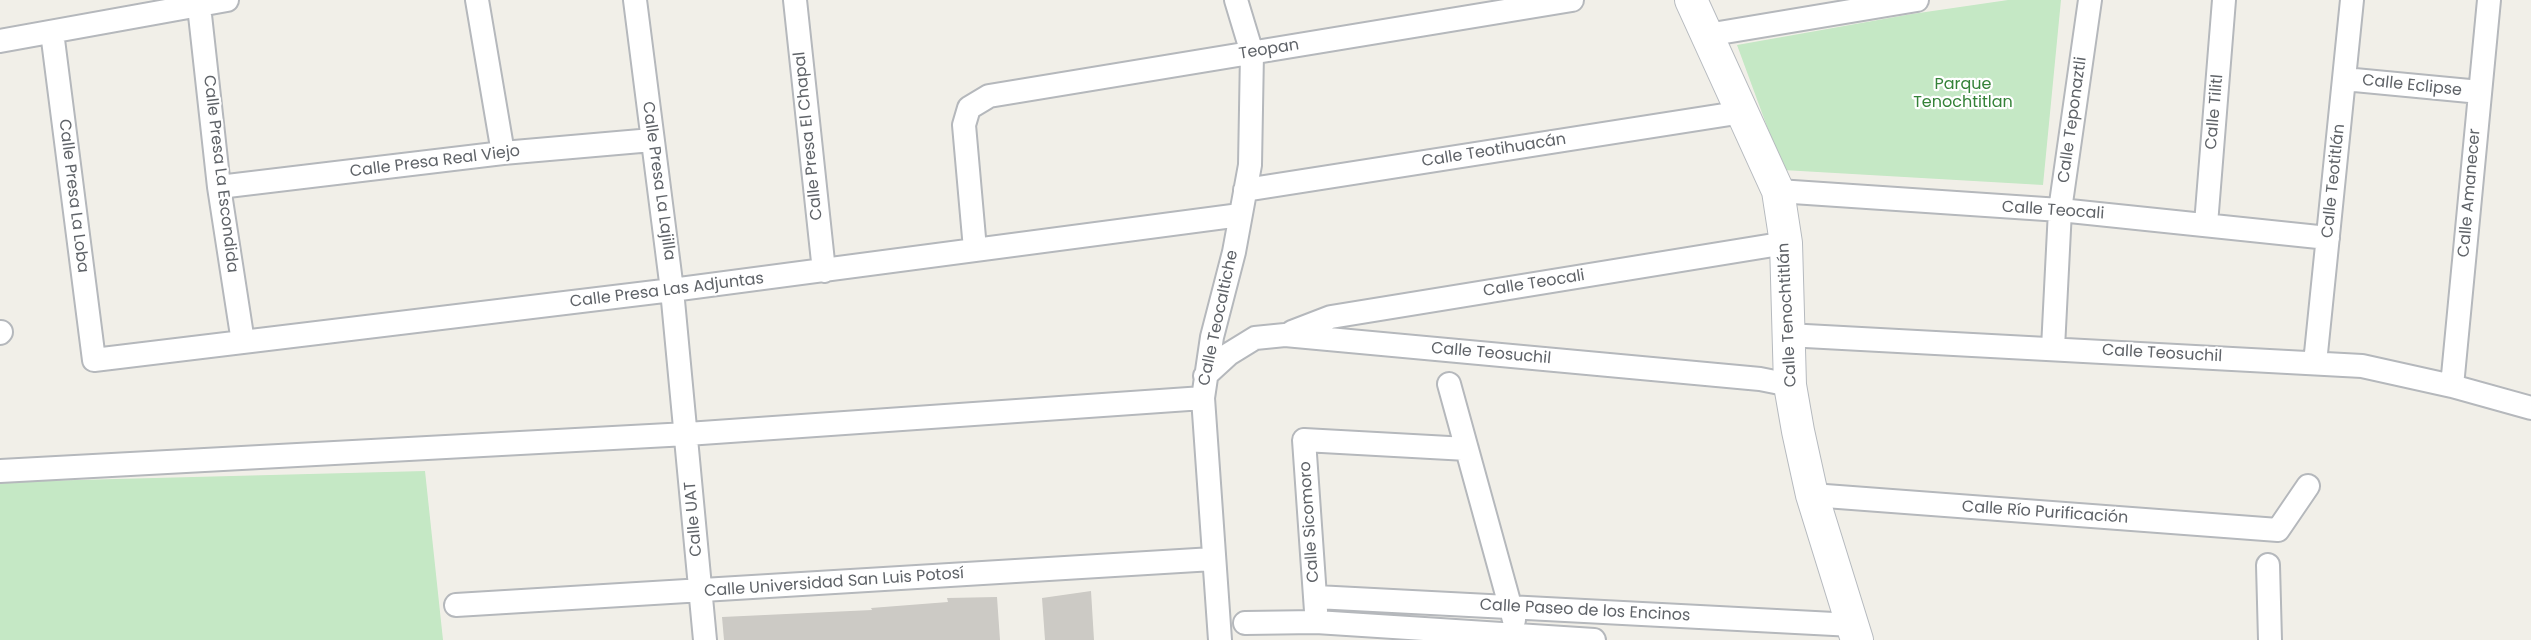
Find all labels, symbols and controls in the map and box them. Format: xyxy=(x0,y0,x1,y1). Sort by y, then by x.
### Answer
street label: Teopan xyxy=(1238,36,1300,64)
street label: Calle Presa El Chapal xyxy=(791,51,827,221)
street label: Calle Teponaztli xyxy=(2055,56,2091,184)
street label: Calle Eclipse xyxy=(2361,71,2463,101)
street label: Calle Presa La Escondida xyxy=(198,74,242,274)
street label: Calle Tilitl xyxy=(2202,74,2228,150)
park label: Parque Tenochtitlan xyxy=(1913,75,2013,113)
street label: Calle Presa La Lajilla xyxy=(637,100,679,262)
street label: Calle Presa La Loba xyxy=(54,118,92,274)
street label: Calle Teotitlán xyxy=(2318,123,2350,239)
street label: Calle Amanecer xyxy=(2455,128,2485,258)
street label: Calle Teotihuacán xyxy=(1420,130,1568,172)
street label: Calle Presa Real Viejo xyxy=(349,142,521,182)
street label: Calle Teocali xyxy=(2001,198,2105,224)
street label: Calle Tenochtitlán xyxy=(1775,242,1801,388)
street label: Calle Teocaltiche xyxy=(1195,248,1243,388)
street label: Calle Teocali xyxy=(1482,267,1586,301)
street label: Calle Presa Las Adjuntas xyxy=(569,270,765,312)
street label: Calle Teosuchil xyxy=(1430,339,1552,369)
street label: Calle Teosuchil xyxy=(2101,341,2223,367)
street label: Calle Sicomoro xyxy=(1296,461,1324,583)
street label: Calle UAT xyxy=(681,481,707,557)
street label: Calle Río Purificación xyxy=(1961,498,2129,528)
street label: Calle Universidad San Luis Potosí xyxy=(703,564,965,602)
street label: Calle Paseo de los Encinos xyxy=(1479,596,1691,626)

